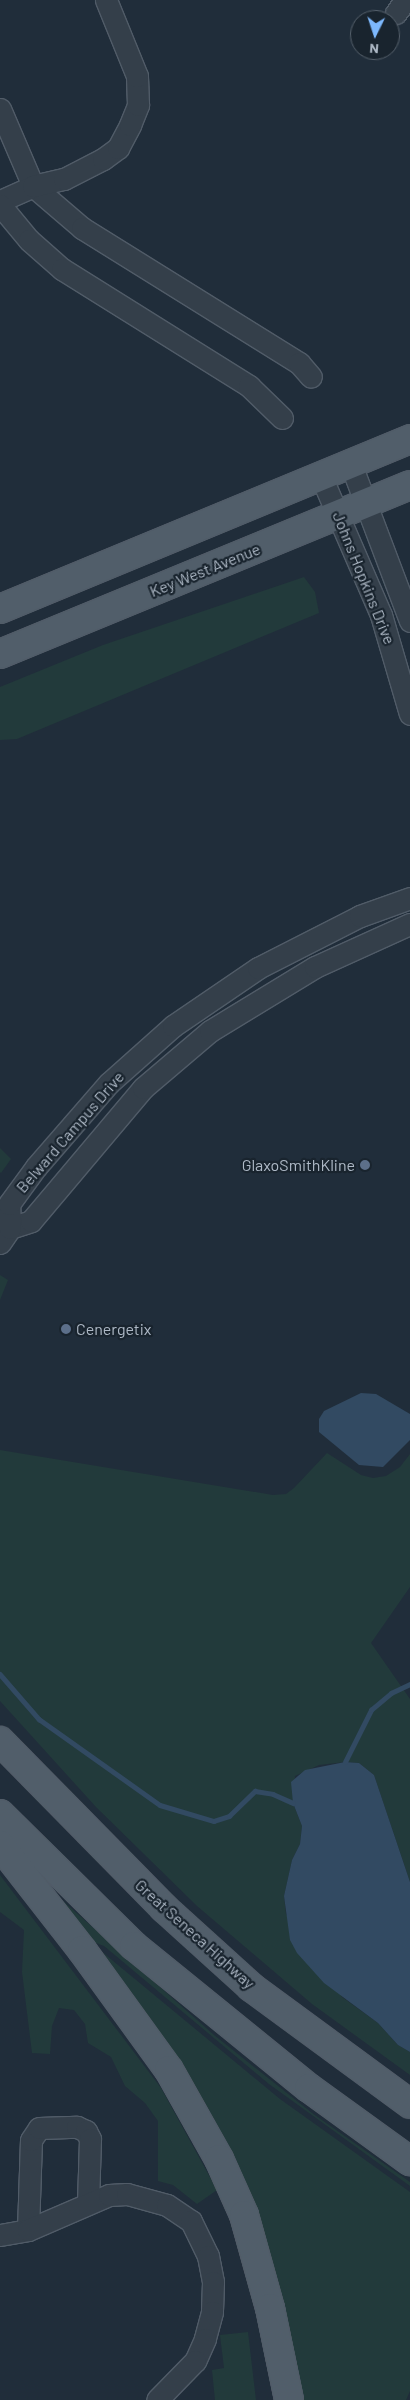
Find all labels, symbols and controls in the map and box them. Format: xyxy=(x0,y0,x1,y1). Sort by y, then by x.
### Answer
north arrow xyxy=(350,10,400,60)
text: N xyxy=(369,41,379,58)
street label: Johns Hopkins Drive xyxy=(329,509,399,647)
street label: Key West Avenue xyxy=(147,539,263,601)
street label: Belward Campus Drive xyxy=(12,1067,128,1197)
place label: GlaxoSmithKline xyxy=(242,1155,355,1175)
marker: GlaxoSmithKline xyxy=(359,1159,371,1171)
place label: Cenergetix xyxy=(76,1319,151,1339)
marker: Cenergetix xyxy=(60,1323,72,1335)
street label: Great Seneca Highway xyxy=(131,1875,259,1993)

